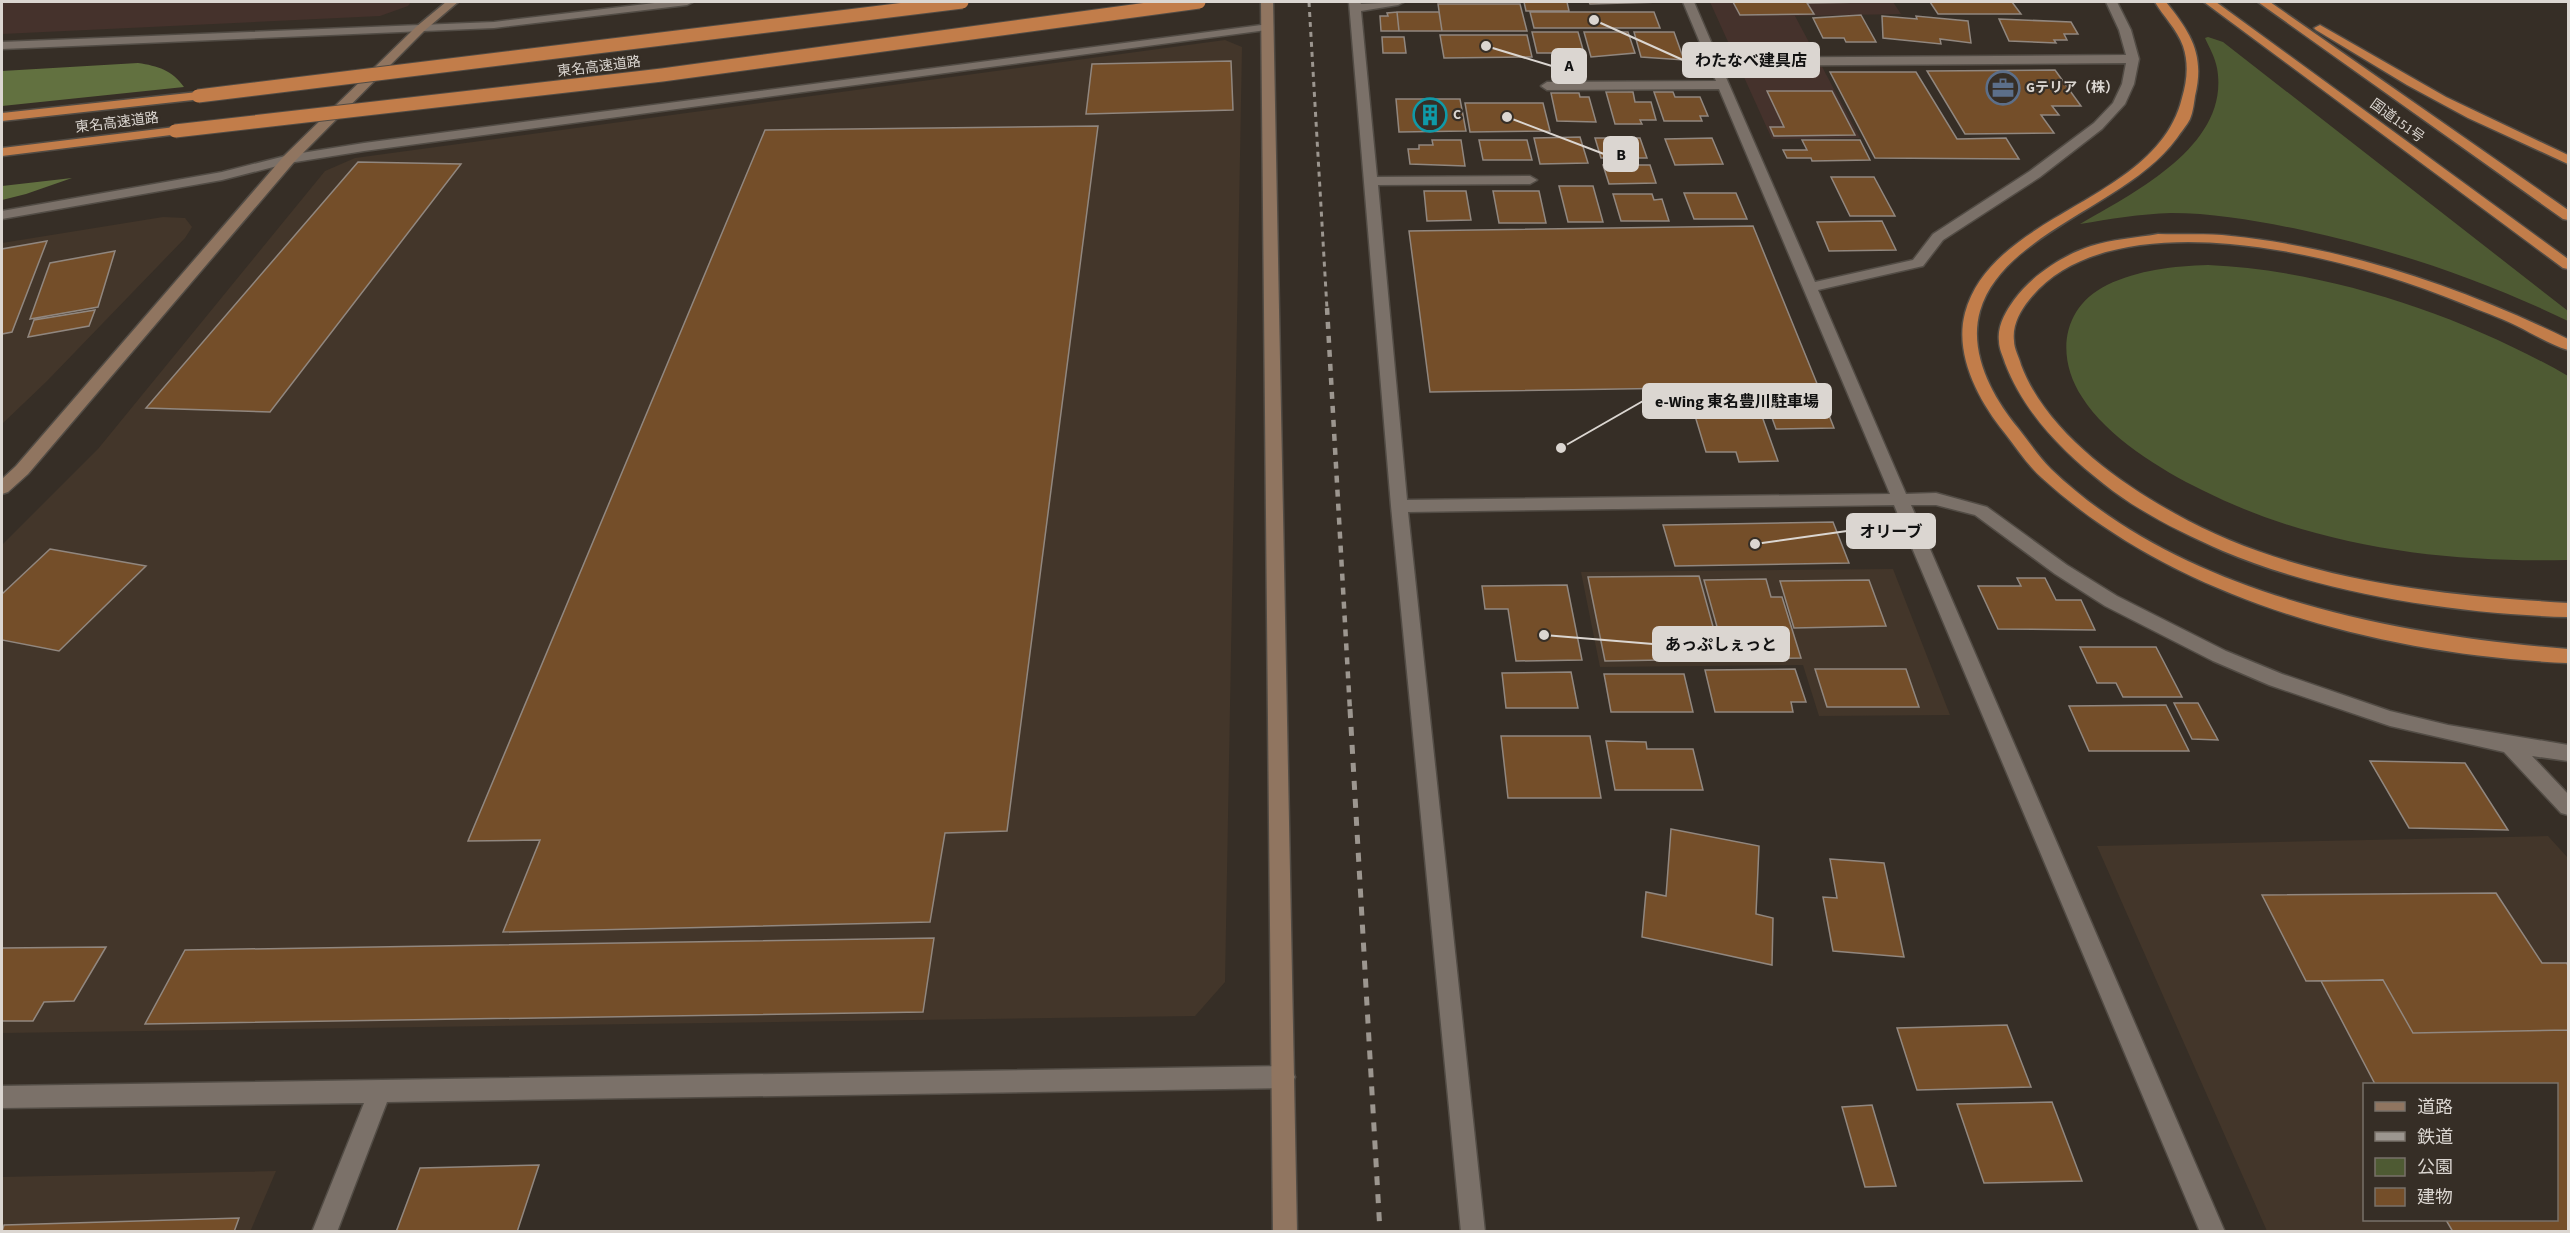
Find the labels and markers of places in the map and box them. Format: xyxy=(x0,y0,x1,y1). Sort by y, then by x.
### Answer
callout: わたなべ建具店 xyxy=(1683,43,1819,77)
callout: A xyxy=(1552,49,1586,83)
office icon: Gテリア（株） xyxy=(1985,70,2021,106)
place label: Gテリア（株） xyxy=(2026,78,2119,98)
building icon: C xyxy=(1412,97,1448,133)
place label: C xyxy=(1453,105,1461,125)
callout: B xyxy=(1604,137,1638,171)
callout: e-Wing 東名豊川駐車場 xyxy=(1643,384,1831,418)
callout: オリーブ xyxy=(1847,514,1935,548)
callout: あっぷしぇっと xyxy=(1653,627,1789,661)

